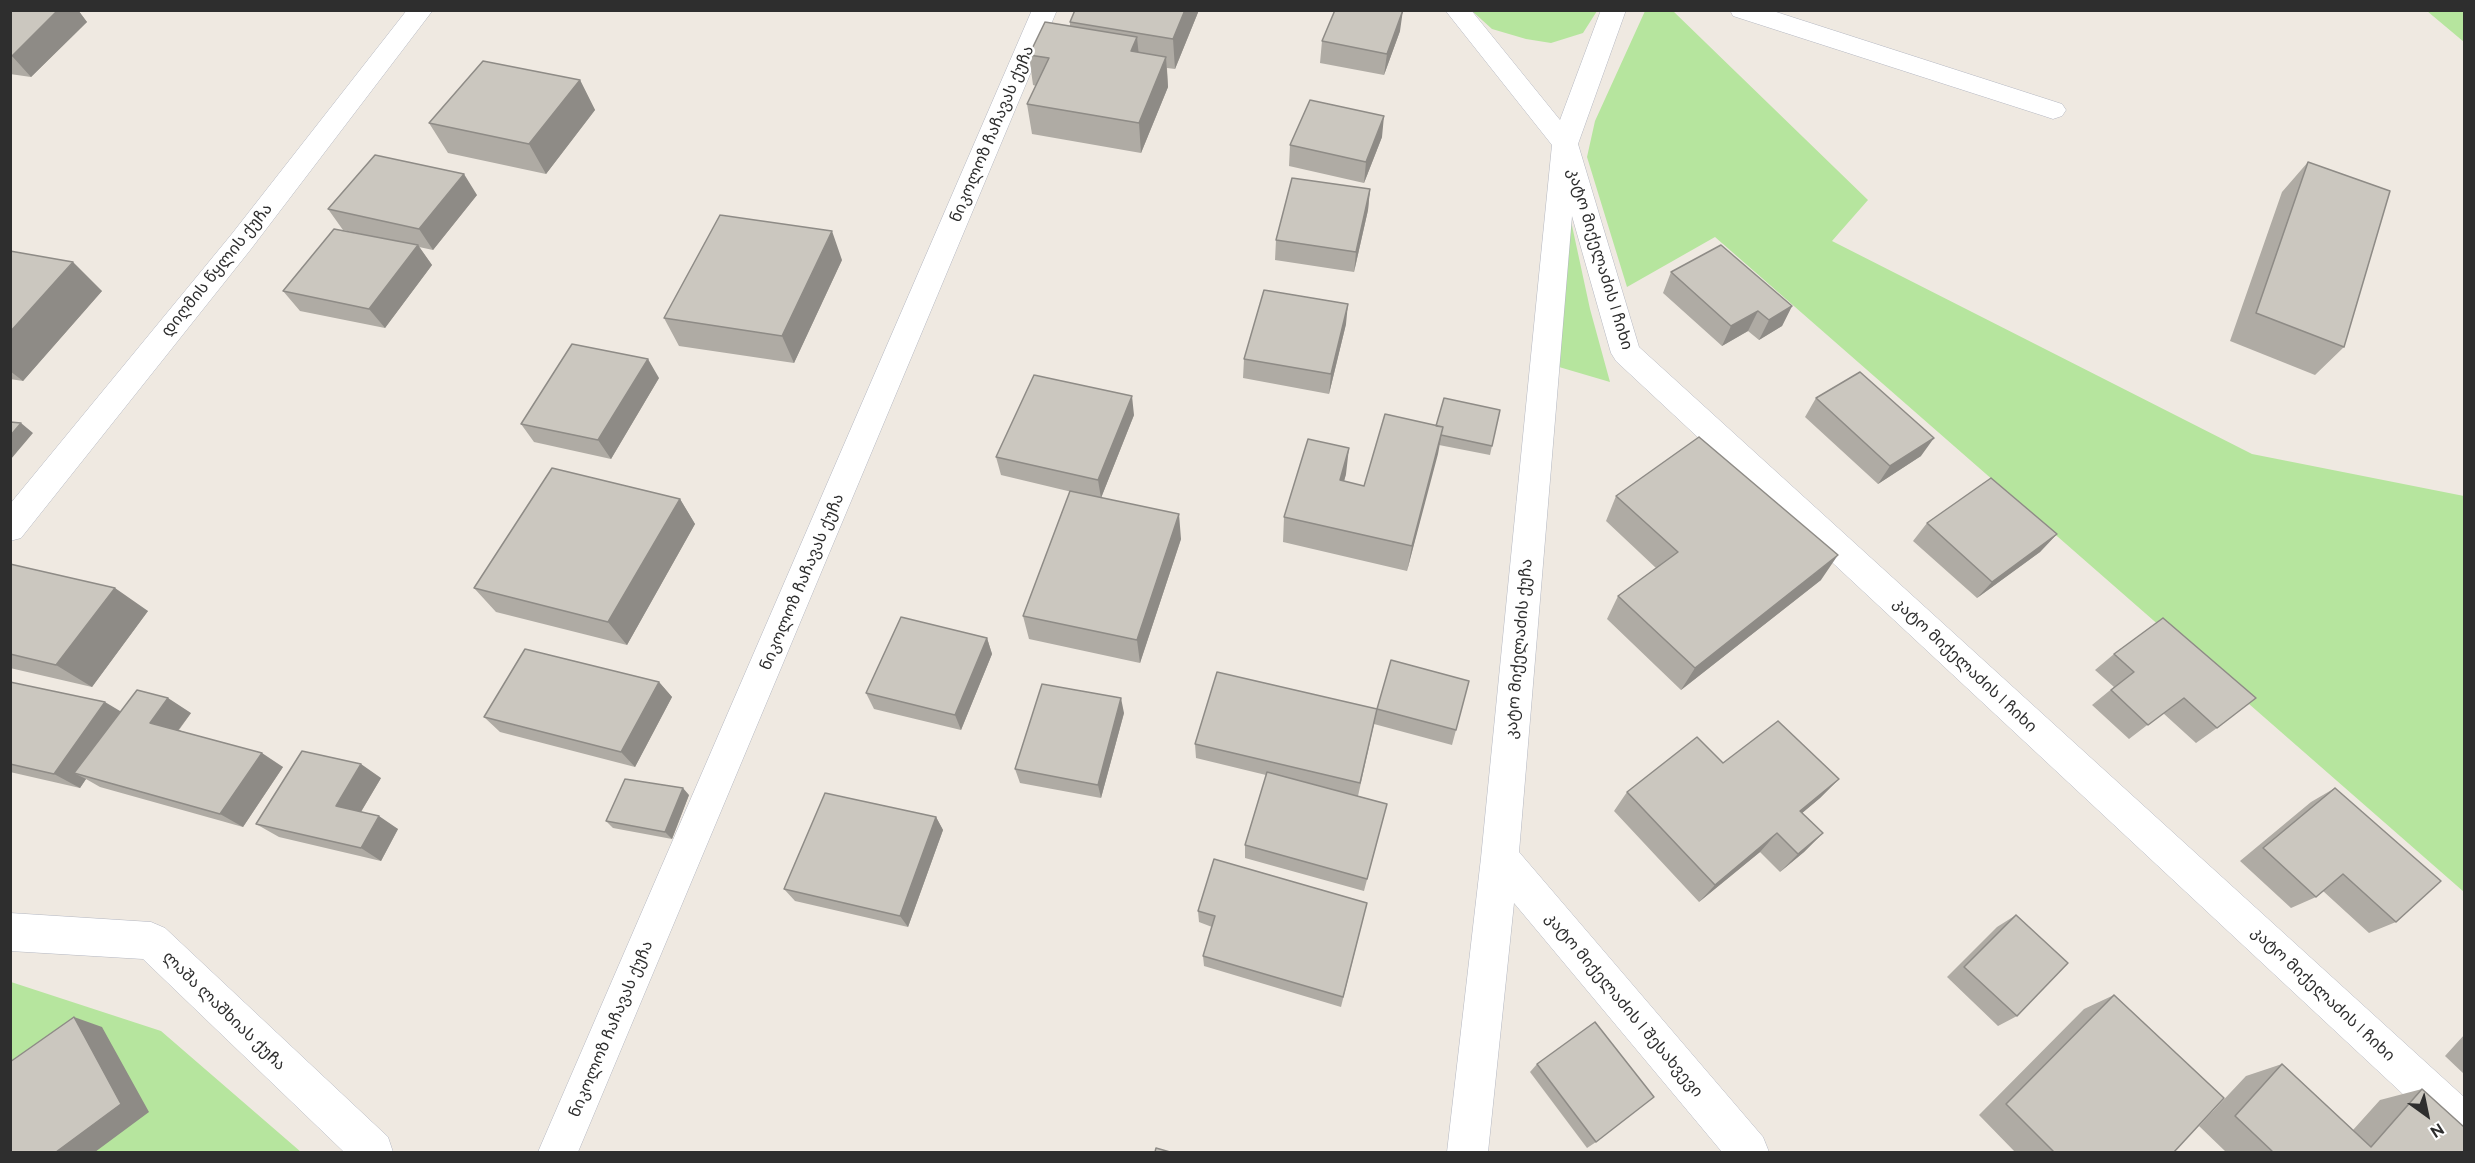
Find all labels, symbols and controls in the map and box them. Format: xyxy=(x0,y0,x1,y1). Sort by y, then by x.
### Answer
street label: ნიკოლოზ ჩაჩავას ქუჩა xyxy=(946,43,1038,225)
street label: კატო მიქელაძის I ჩიხი xyxy=(1563,166,1637,352)
street label: დიღმის წყლის ქუჩა xyxy=(157,200,277,340)
street label: ნიკოლოზ ჩაჩავას ქუჩა xyxy=(756,491,848,673)
street label: კატო მიქელაძის ქუჩა xyxy=(1502,558,1536,740)
street label: კატო მიქელაძის I ჩიხი xyxy=(1889,594,2041,736)
street label: კატო მიქელაძის I შესახვევი xyxy=(1541,909,1707,1101)
street label: კატო მიქელაძის I ჩიხი xyxy=(2247,923,2399,1065)
street label: ნიკოლოზ ჩაჩავას ქუჩა xyxy=(565,938,657,1120)
street label: ლაშა ლაშხიას ქუჩა xyxy=(159,947,289,1075)
north arrow xyxy=(2397,1085,2457,1145)
text: N xyxy=(2427,1119,2447,1142)

